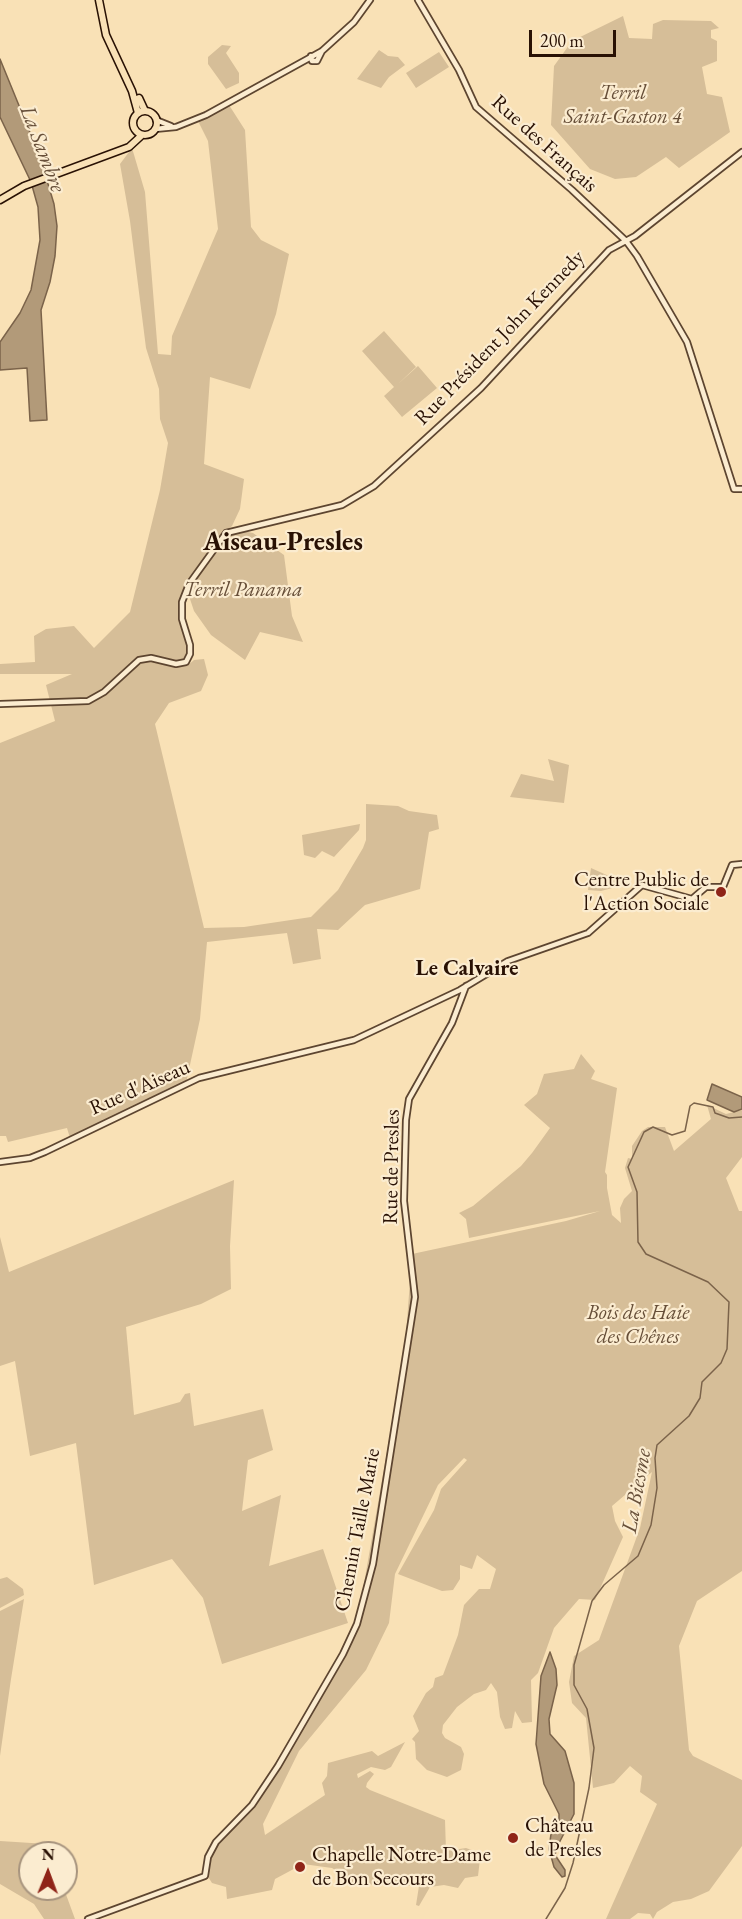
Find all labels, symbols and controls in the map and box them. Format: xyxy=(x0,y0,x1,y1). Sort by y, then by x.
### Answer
scale bar xyxy=(532,18,619,56)
text: 200 m xyxy=(540,29,584,52)
park label: Terril Saint-Gaston 4 xyxy=(564,80,682,130)
street label: Rue des Français xyxy=(486,90,602,198)
water label: La Sambre xyxy=(13,102,71,196)
street label: Rue Président John Kennedy xyxy=(410,245,590,431)
district label: Aiseau-Presles xyxy=(203,527,363,559)
park label: Terril Panama xyxy=(183,577,303,603)
place label: Centre Public de l'Action Sociale xyxy=(574,867,709,917)
marker: Centre Public de l'Action Sociale xyxy=(714,885,728,899)
district label: Le Calvaire xyxy=(416,956,518,982)
street label: Rue d'Aiseau xyxy=(86,1055,194,1121)
street label: Rue de Presles xyxy=(378,1109,406,1225)
park label: Bois des Haie des Chênes xyxy=(587,1300,689,1350)
street label: Chemin Taille Marie xyxy=(330,1446,386,1614)
water label: La Biesme xyxy=(617,1447,657,1535)
place label: Château de Presles xyxy=(525,1813,602,1863)
marker: Château de Presles xyxy=(506,1831,520,1845)
north arrow xyxy=(18,1841,78,1901)
place label: Chapelle Notre-Dame de Bon Secours xyxy=(312,1842,491,1892)
text: N xyxy=(42,1844,55,1865)
marker: Chapelle Notre-Dame de Bon Secours xyxy=(293,1860,307,1874)

